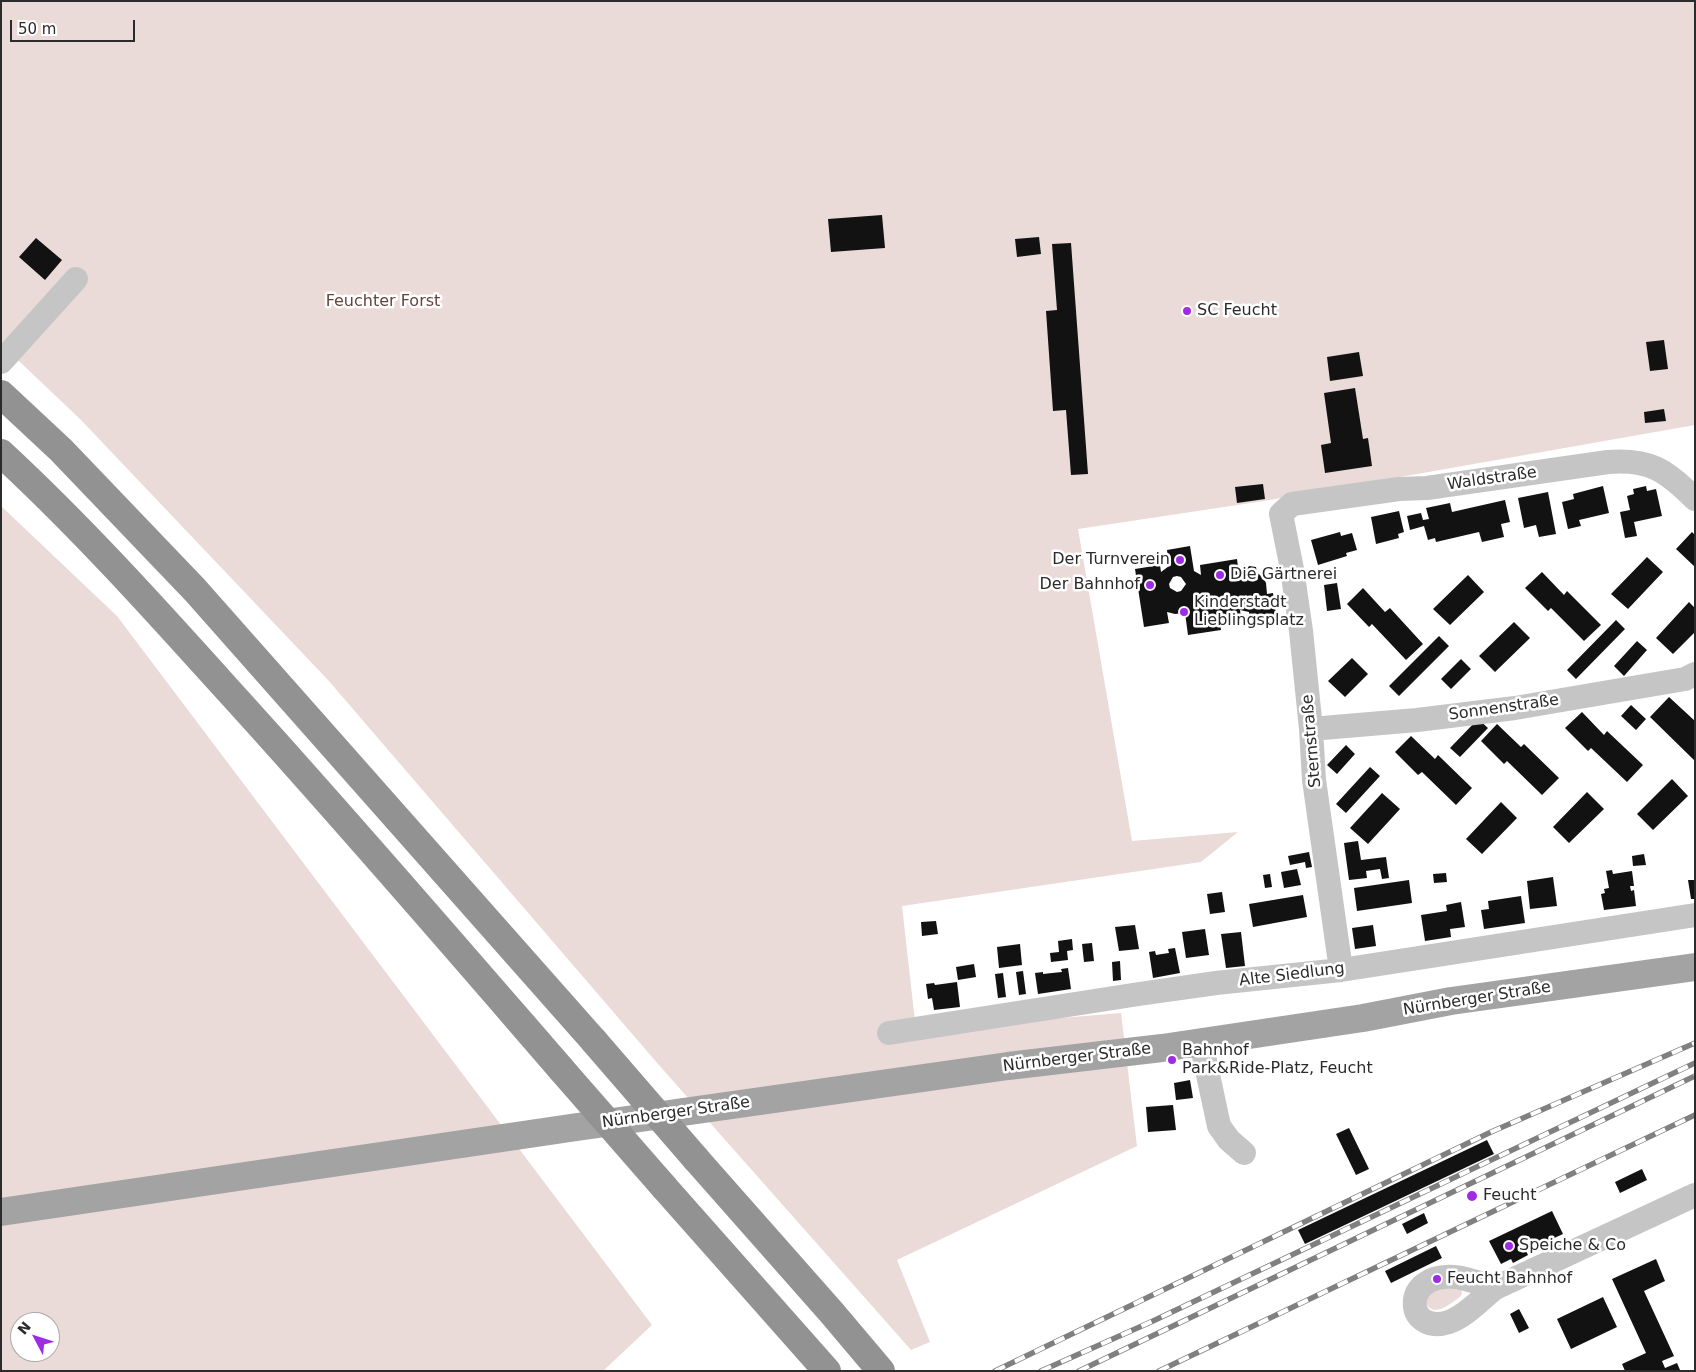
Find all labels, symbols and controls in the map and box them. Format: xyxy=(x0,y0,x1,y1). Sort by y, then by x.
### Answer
scale bar xyxy=(12,10,138,42)
text: 50 m xyxy=(18,20,56,38)
park label: Feuchter Forst xyxy=(326,292,440,312)
place label: SC Feucht xyxy=(1197,301,1277,321)
marker: SC Feucht xyxy=(1181,305,1193,317)
street label: Waldstraße xyxy=(1446,463,1538,495)
place label: Der Turnverein xyxy=(1052,550,1170,570)
marker: Der Turnverein xyxy=(1174,554,1186,566)
place label: Die Gärtnerei xyxy=(1230,565,1337,585)
marker: Die Gärtnerei xyxy=(1214,569,1226,581)
place label: Der Bahnhof xyxy=(1040,575,1140,595)
marker: Der Bahnhof xyxy=(1144,579,1156,591)
place label: Kinderstadt Lieblingsplatz xyxy=(1194,593,1304,631)
marker: Kinderstadt Lieblingsplatz xyxy=(1178,606,1190,618)
street label: Sonnenstraße xyxy=(1448,691,1560,725)
street label: Sternstraße xyxy=(1298,694,1326,788)
street label: Alte Siedlung xyxy=(1238,959,1346,991)
street label: Nürnberger Straße xyxy=(1402,978,1552,1020)
street label: Nürnberger Straße xyxy=(1002,1039,1152,1077)
place label: Bahnhof Park&Ride-Platz, Feucht xyxy=(1182,1041,1373,1079)
marker: Bahnhof Park&Ride-Platz, Feucht xyxy=(1166,1054,1178,1066)
street label: Nürnberger Straße xyxy=(601,1093,751,1133)
place label: Feucht xyxy=(1483,1186,1537,1206)
marker: Feucht xyxy=(1465,1189,1479,1203)
place label: Speiche & Co xyxy=(1519,1236,1626,1256)
marker: Speiche & Co xyxy=(1503,1240,1515,1252)
place label: Feucht Bahnhof xyxy=(1447,1269,1572,1289)
marker: Feucht Bahnhof xyxy=(1431,1273,1443,1285)
north arrow xyxy=(10,1312,60,1362)
text: N xyxy=(14,1318,34,1338)

